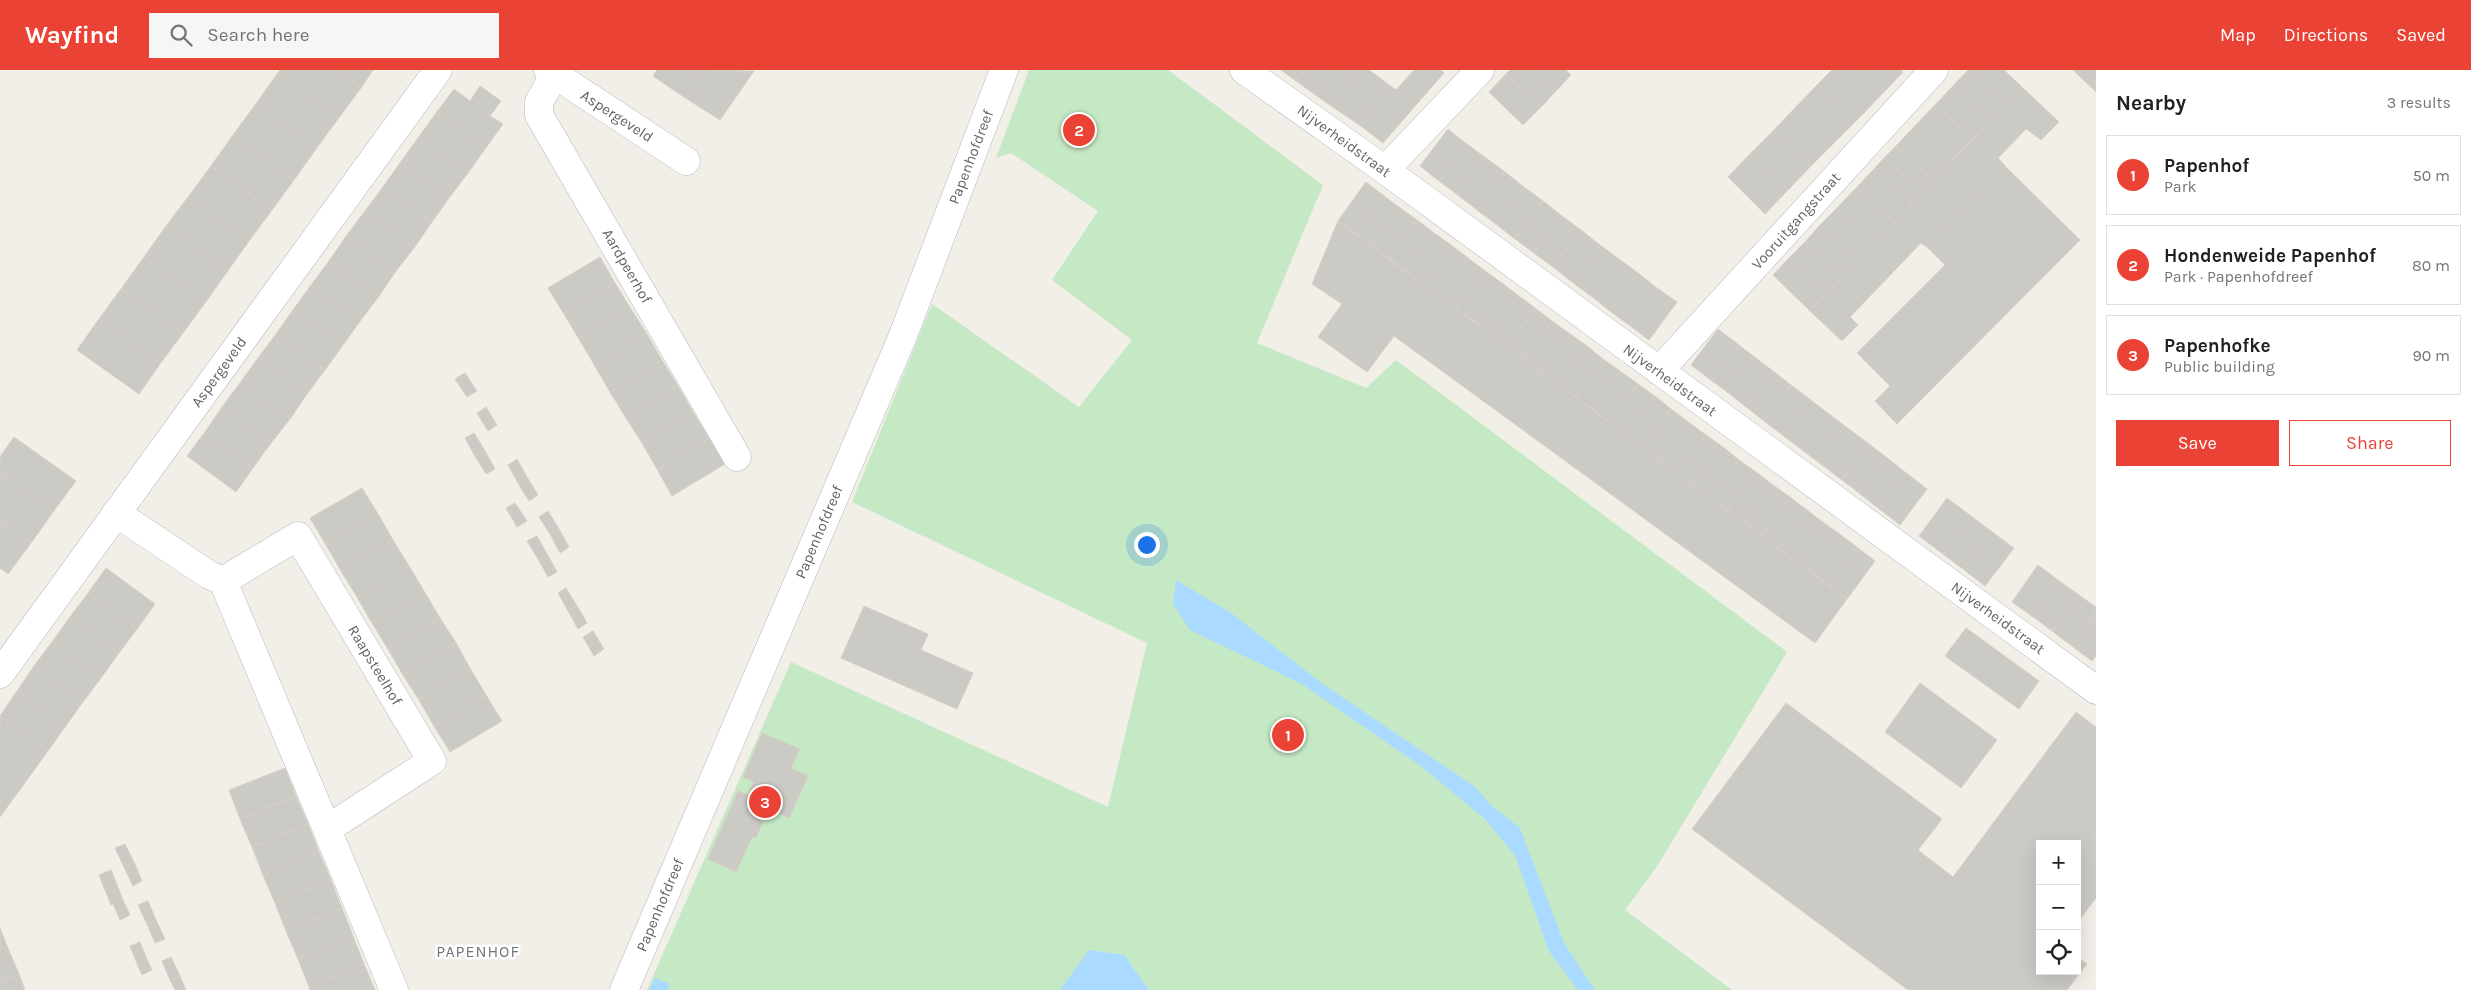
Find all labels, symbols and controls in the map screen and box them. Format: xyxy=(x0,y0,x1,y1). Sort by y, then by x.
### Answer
search box xyxy=(149,13,499,58)
text: Wayfind xyxy=(25,21,119,49)
icon: search xyxy=(167,21,195,49)
text: Search here xyxy=(207,24,309,46)
text: Map xyxy=(2220,24,2256,46)
text: Directions xyxy=(2284,24,2368,46)
text: Saved xyxy=(2396,24,2446,46)
street label: Aspergeveld xyxy=(577,86,657,146)
text: Nearby xyxy=(2116,91,2186,115)
text: 3 results xyxy=(2387,93,2451,112)
street label: Nijverheidstraat xyxy=(1294,101,1395,181)
street label: Papenhofdreef xyxy=(945,107,998,207)
pin: 2 xyxy=(1063,111,1095,149)
text: Papenhof xyxy=(2164,155,2249,177)
text: 1 xyxy=(2130,166,2136,185)
text: 50 m xyxy=(2413,166,2450,185)
street label: Vooruitgangstraat xyxy=(1748,169,1845,273)
text: Park xyxy=(2164,177,2196,196)
street label: Aardpeerhof xyxy=(598,225,656,307)
text: Hondenweide Papenhof xyxy=(2164,245,2376,267)
text: 2 xyxy=(2128,256,2138,275)
text: 80 m xyxy=(2412,256,2450,275)
text: Park · Papenhofdreef xyxy=(2164,267,2313,286)
street label: Aspergeveld xyxy=(187,333,251,411)
text: Papenhofke xyxy=(2164,335,2271,357)
street label: Nijverheidstraat xyxy=(1620,340,1721,420)
text: 3 xyxy=(2128,346,2138,365)
text: 90 m xyxy=(2412,346,2450,365)
text: Public building xyxy=(2164,357,2275,376)
button: Save xyxy=(2116,420,2279,466)
button: Share xyxy=(2289,420,2451,466)
street label: Papenhofdreef xyxy=(791,482,847,581)
your location xyxy=(1134,532,1160,558)
street label: Nijverheidstraat xyxy=(1948,578,2049,658)
street label: Raapsteelhof xyxy=(344,622,406,709)
pin: 1 xyxy=(1272,716,1304,754)
pin: 3 xyxy=(749,783,781,821)
map controls xyxy=(2036,840,2081,975)
button: + xyxy=(2036,840,2081,885)
street label: Papenhofdreef xyxy=(632,855,688,954)
button: − xyxy=(2036,885,2081,930)
button: locate xyxy=(2036,930,2081,975)
district label: PAPENHOF xyxy=(436,942,520,961)

